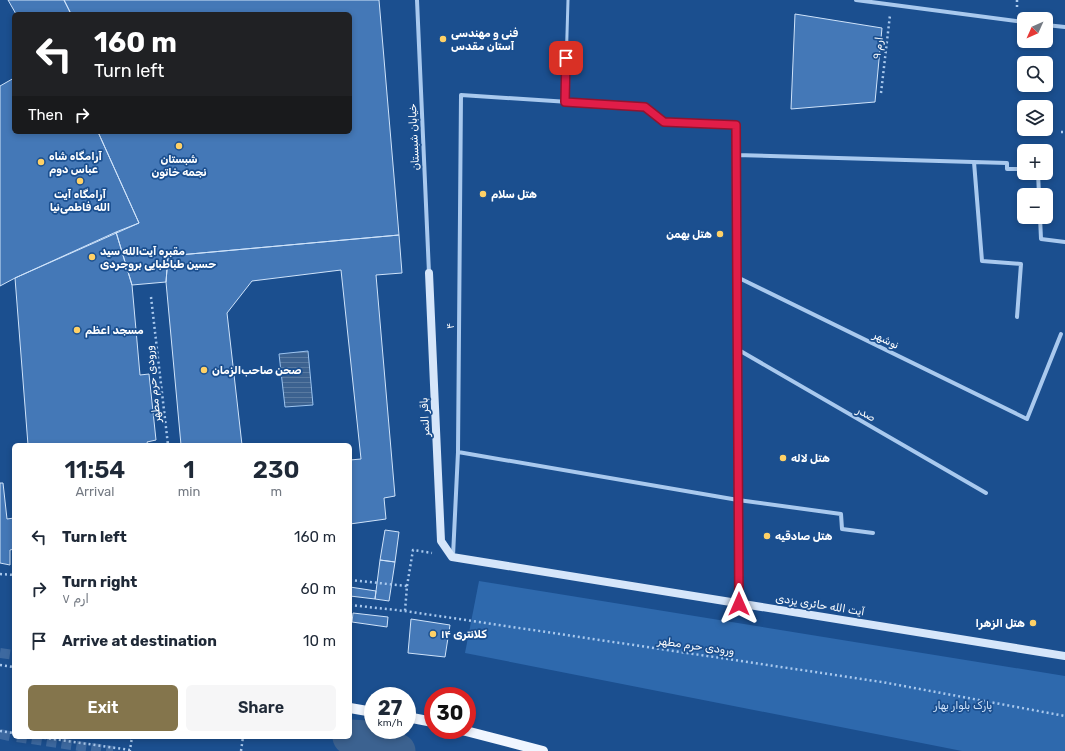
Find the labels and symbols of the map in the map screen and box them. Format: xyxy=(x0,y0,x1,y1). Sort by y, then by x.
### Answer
north arrow xyxy=(1017,12,1053,48)
place label: فنی و مهندسی آستان مقدس xyxy=(451,27,519,53)
marker: فنی و مهندسی آستان مقدس xyxy=(438,34,448,44)
street label: ارم ۹ xyxy=(870,36,887,60)
pin xyxy=(549,41,583,75)
street label: خیابان شبستان xyxy=(406,103,422,171)
marker: شبستان نجمه خاتون xyxy=(174,141,184,151)
place label: آرامگاه شاه عباس دوم xyxy=(49,150,103,177)
place label: شبستان نجمه خاتون xyxy=(151,153,207,179)
marker: آرامگاه شاه عباس دوم xyxy=(36,157,46,167)
marker: آرامگاه آیت الله فاطمی‌نیا xyxy=(75,176,85,186)
place label: آرامگاه آیت الله فاطمی‌نیا xyxy=(50,188,110,214)
place label: هتل سلام xyxy=(491,188,537,202)
marker: هتل سلام xyxy=(478,189,488,199)
place label: هتل بهمن xyxy=(666,228,712,241)
marker: هتل بهمن xyxy=(715,229,725,239)
place label: مقبره آیت‌الله سید حسین طباطبایی بروجردی xyxy=(100,245,216,271)
marker: مقبره آیت‌الله سید حسین طباطبایی بروجردی xyxy=(87,252,97,262)
street label: ۴ xyxy=(444,323,457,329)
place label: مسجد اعظم xyxy=(85,324,144,338)
marker: مسجد اعظم xyxy=(72,325,82,335)
street label: نوشهر xyxy=(870,328,901,353)
street label: ورودی حرم مطهر xyxy=(143,345,165,424)
place label: صحن صاحب‌الزمان xyxy=(212,364,302,377)
marker: صحن صاحب‌الزمان xyxy=(199,365,209,375)
street label: باقر النمر xyxy=(417,397,433,438)
street label: صدر xyxy=(853,403,878,425)
place label: هتل لاله xyxy=(791,452,830,465)
marker: هتل لاله xyxy=(778,453,788,463)
place label: هتل صادقیه xyxy=(775,530,833,543)
marker: هتل صادقیه xyxy=(762,531,772,541)
position arrow xyxy=(718,583,760,625)
street label: آیت الله‌ حائری‌ یزدی xyxy=(774,592,866,619)
place label: هتل الزهرا xyxy=(976,617,1025,630)
marker: هتل الزهرا xyxy=(1028,618,1038,628)
place label: کلانتری ۱۴ xyxy=(441,628,487,641)
marker: کلانتری ۱۴ xyxy=(428,629,438,639)
street label: ورودی حرم مطهر xyxy=(656,634,735,659)
speed limit sign: 30 xyxy=(424,687,476,739)
park label: پارک بلوار بهار xyxy=(933,699,992,713)

